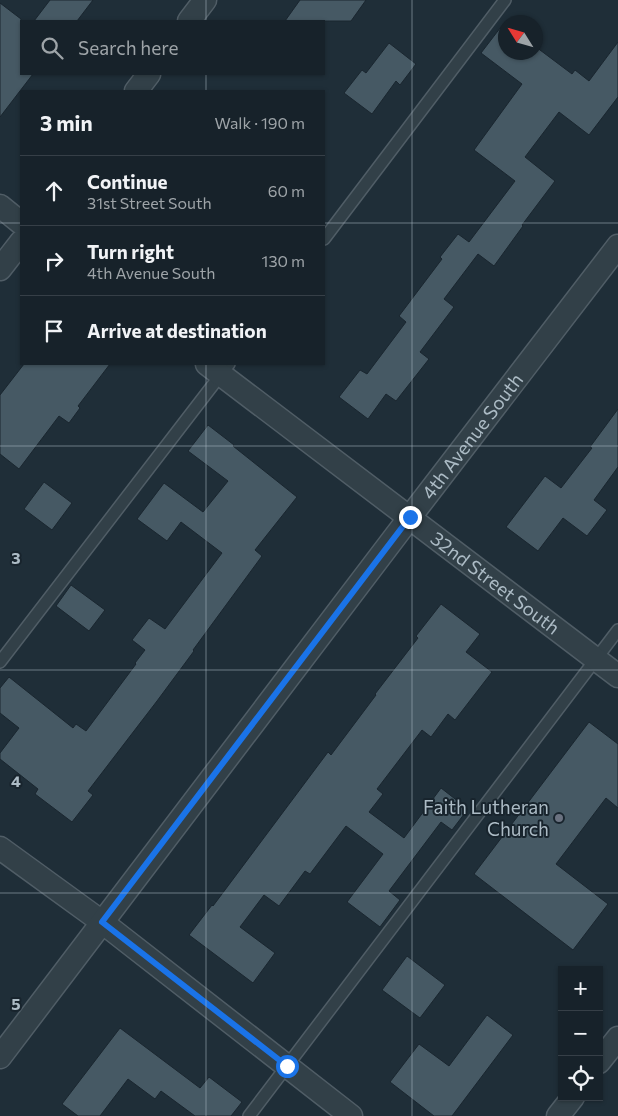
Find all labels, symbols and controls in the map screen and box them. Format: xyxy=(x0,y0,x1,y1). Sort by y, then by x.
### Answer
north arrow xyxy=(498,15,543,60)
search box xyxy=(20,20,325,75)
icon: search xyxy=(38,34,66,62)
text: Search here xyxy=(78,36,178,59)
text: 3 min xyxy=(40,110,93,135)
text: Walk · 190 m xyxy=(215,113,305,132)
text: Continue xyxy=(87,170,167,193)
icon: ahead xyxy=(40,177,68,205)
text: 60 m xyxy=(268,181,305,200)
text: 31st Street South xyxy=(87,193,212,212)
text: Turn right xyxy=(87,240,174,263)
icon: right xyxy=(40,247,68,275)
text: 130 m xyxy=(262,251,305,270)
text: 4th Avenue South xyxy=(87,263,215,282)
icon: arrive xyxy=(40,317,68,345)
text: Arrive at destination xyxy=(87,319,267,342)
street label: 4th Avenue South xyxy=(416,368,527,503)
route end xyxy=(399,506,422,529)
street label: 32nd Street South xyxy=(427,526,565,639)
text: 3 xyxy=(11,548,21,567)
text: 4 xyxy=(11,771,21,790)
place label: Faith Lutheran Church xyxy=(423,795,549,840)
marker: Faith Lutheran Church xyxy=(553,812,565,824)
map controls xyxy=(558,966,603,1101)
button: + xyxy=(558,966,603,1011)
text: 5 xyxy=(11,994,21,1013)
button: − xyxy=(558,1011,603,1056)
route start xyxy=(276,1055,299,1078)
button: locate xyxy=(558,1056,603,1101)

